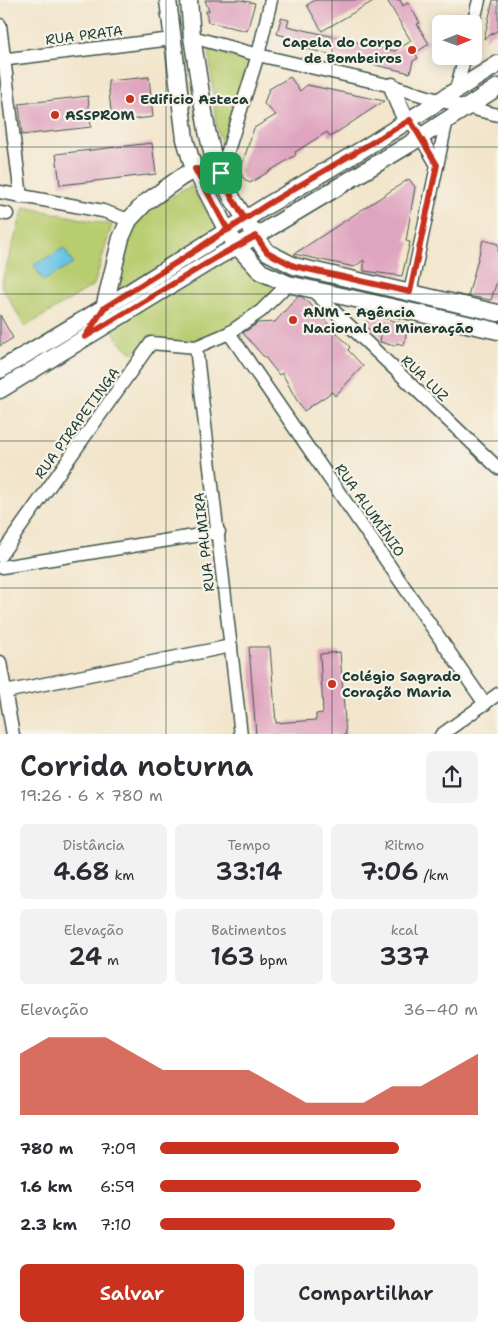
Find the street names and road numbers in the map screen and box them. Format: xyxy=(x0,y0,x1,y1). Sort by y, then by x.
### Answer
street label: RUA PRATA xyxy=(44,21,124,49)
street label: RUA LUZ xyxy=(398,351,453,405)
street label: RUA PIRAPETINGA xyxy=(31,364,123,482)
street label: RUA ALUMÍNIO xyxy=(331,460,409,560)
street label: RUA PALMIRA xyxy=(190,491,218,593)

